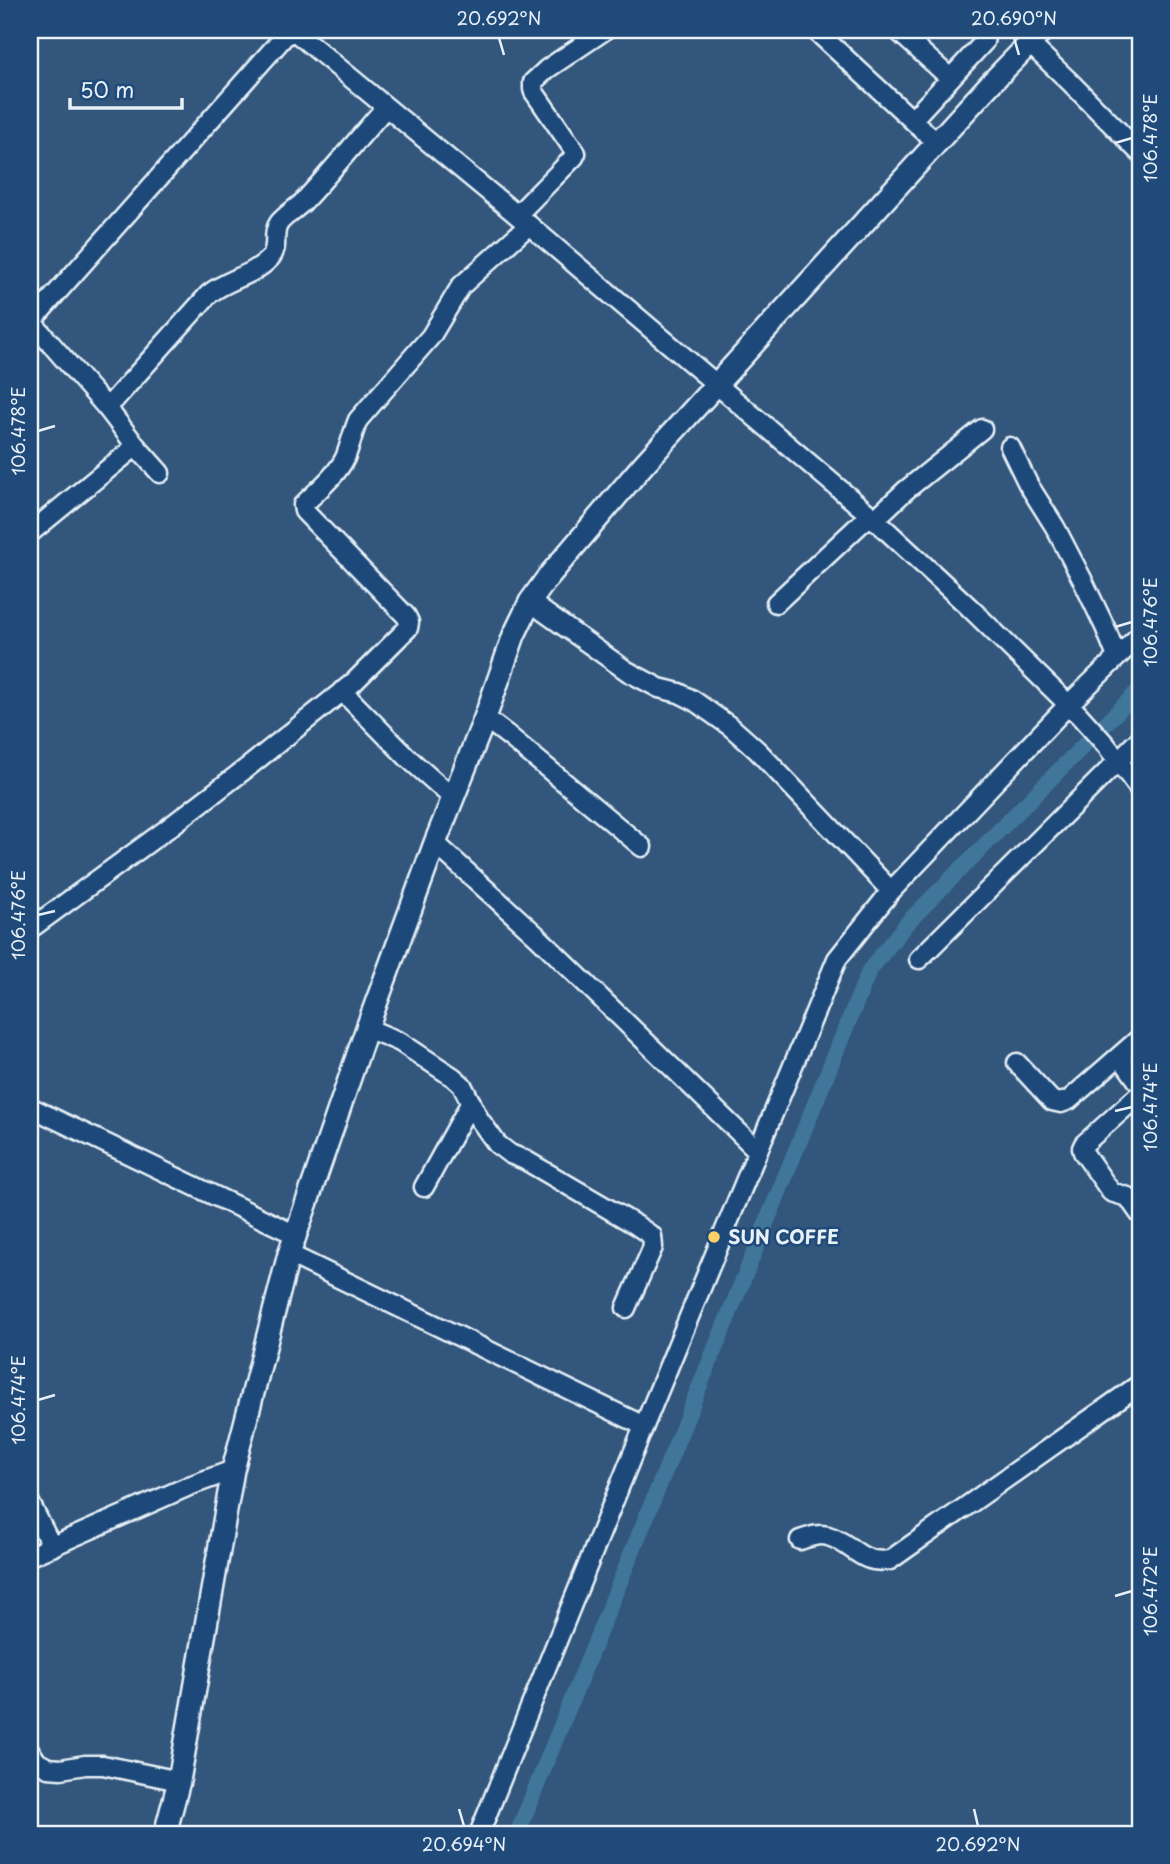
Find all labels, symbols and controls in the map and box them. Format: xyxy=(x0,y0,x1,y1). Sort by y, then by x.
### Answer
text: 20.692°N xyxy=(457,4,541,31)
text: 20.690°N xyxy=(971,4,1057,31)
scale bar xyxy=(70,66,182,110)
text: 50 m xyxy=(80,73,134,105)
text: 106.478°E xyxy=(1136,93,1163,183)
text: 106.478°E xyxy=(4,386,31,476)
text: 106.476°E xyxy=(1136,577,1163,667)
text: 106.476°E xyxy=(4,870,31,960)
text: 106.474°E xyxy=(1136,1062,1163,1152)
place label: SUN COFFE xyxy=(728,1222,839,1250)
marker: SUN COFFE xyxy=(706,1229,722,1245)
text: 106.474°E xyxy=(4,1355,31,1445)
text: 106.472°E xyxy=(1136,1546,1163,1636)
text: 20.694°N xyxy=(422,1830,506,1857)
text: 20.692°N xyxy=(936,1830,1020,1857)

